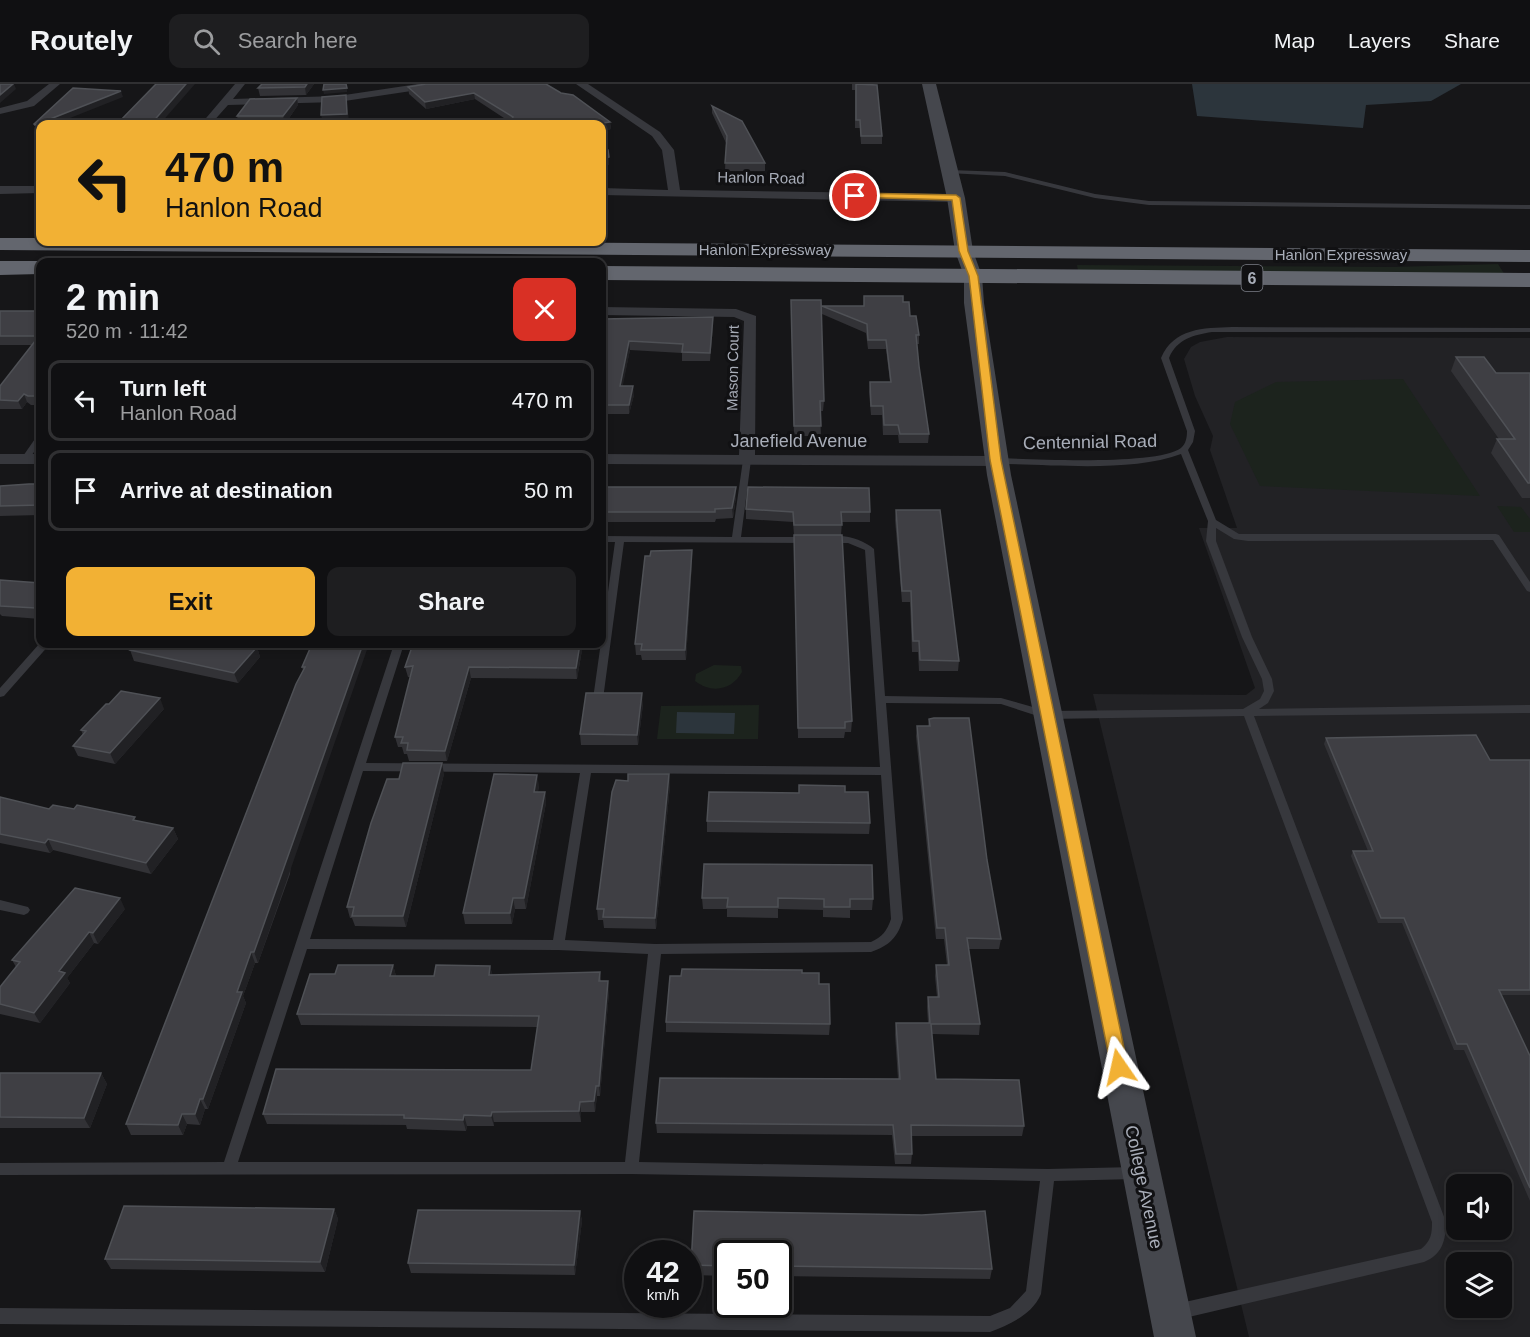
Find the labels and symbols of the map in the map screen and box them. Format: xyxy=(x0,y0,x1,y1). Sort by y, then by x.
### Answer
street label: Hanlon Road xyxy=(717,168,805,187)
pin xyxy=(829,170,880,221)
street label: Hanlon Expressway xyxy=(699,241,832,258)
street label: Hanlon Expressway xyxy=(1275,246,1408,263)
road number: 6 xyxy=(1242,265,1262,291)
street label: Mason Court xyxy=(723,324,742,411)
street label: Janefield Avenue xyxy=(731,431,867,451)
street label: Centennial Road xyxy=(1023,431,1157,453)
position arrow xyxy=(1087,1035,1151,1099)
street label: College Avenue xyxy=(1121,1123,1167,1251)
speed limit sign: 50 xyxy=(714,1240,792,1318)

